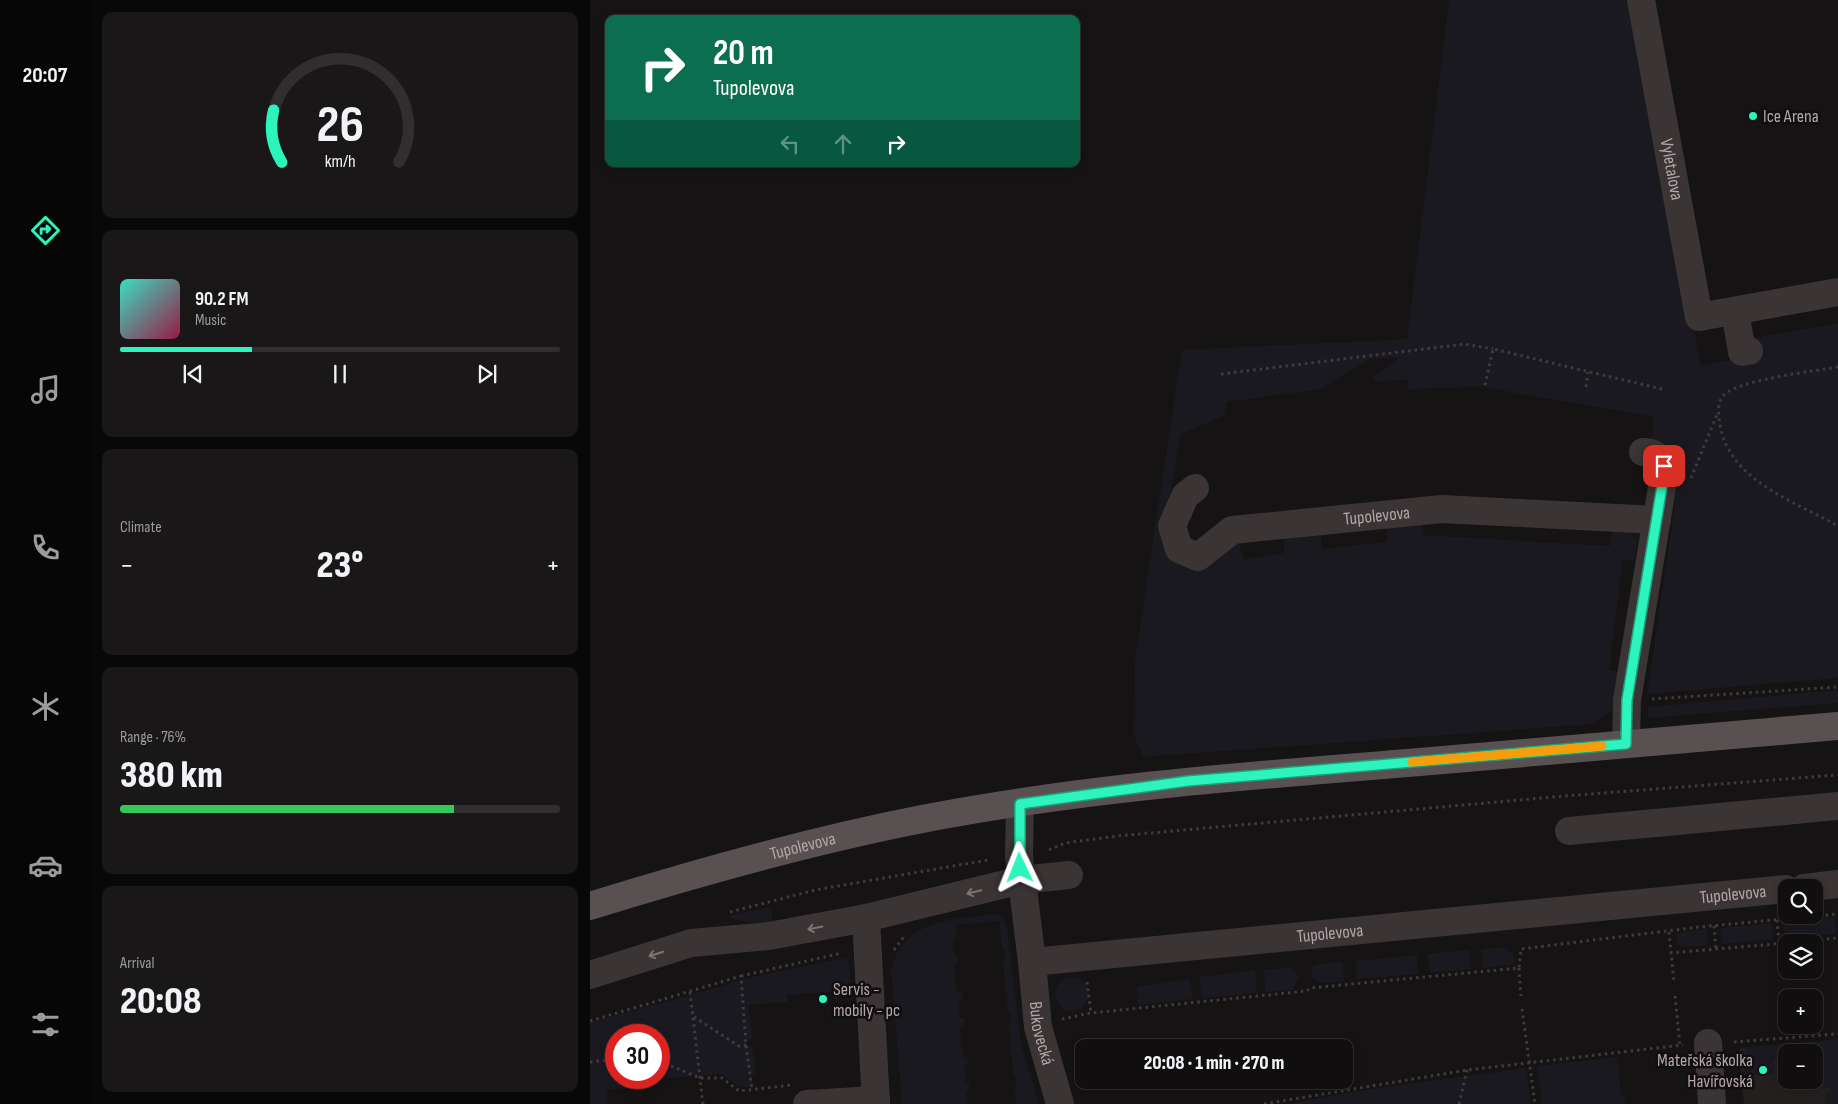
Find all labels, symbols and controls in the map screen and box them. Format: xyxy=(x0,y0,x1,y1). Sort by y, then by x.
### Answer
text: 20 m xyxy=(713,32,774,75)
icon: right xyxy=(630,35,695,100)
text: 20:07 xyxy=(23,62,67,89)
text: Tupolevova xyxy=(713,75,795,102)
text: 26 xyxy=(316,94,364,157)
place label: Ice Arena xyxy=(1763,106,1819,127)
marker: Ice Arena xyxy=(1747,110,1759,122)
icon: left xyxy=(776,130,804,158)
icon: ahead xyxy=(829,130,857,158)
icon: right xyxy=(882,130,910,158)
street label: Vyletalova xyxy=(1656,137,1688,202)
text: km/h xyxy=(325,151,355,172)
icon: directions xyxy=(28,213,63,248)
text: 90.2 FM xyxy=(195,288,249,311)
text: Music xyxy=(195,311,226,330)
icon: previous xyxy=(179,360,207,388)
icon: pause xyxy=(326,360,354,388)
icon: next xyxy=(473,360,501,388)
icon: music xyxy=(28,372,63,407)
pin xyxy=(1643,445,1685,487)
icon: arrive xyxy=(1650,452,1678,480)
street label: Tupolevova xyxy=(1342,502,1411,529)
text: Climate xyxy=(120,518,162,537)
icon: phone xyxy=(28,530,63,565)
text: 23° xyxy=(317,543,363,588)
text: − xyxy=(120,549,134,582)
text: + xyxy=(546,549,560,582)
icon: climate xyxy=(28,689,63,724)
text: Range · 76% xyxy=(120,728,186,747)
text: 380 km xyxy=(120,753,223,798)
street label: Tupolevova xyxy=(768,828,838,864)
position arrow xyxy=(993,841,1045,893)
icon: car xyxy=(28,848,63,883)
map controls xyxy=(1778,879,1823,1089)
button: search xyxy=(1778,879,1823,924)
street label: Tupolevova xyxy=(1699,880,1767,908)
one-way arrow xyxy=(966,888,982,897)
street label: Tupolevova xyxy=(1296,919,1364,947)
one-way arrow xyxy=(808,923,824,933)
button: layers xyxy=(1778,934,1823,979)
one-way arrow xyxy=(648,950,664,959)
text: Arrival xyxy=(120,954,154,973)
text: 20:08 xyxy=(120,979,202,1024)
place label: Servis - mobily - pc xyxy=(833,979,900,1021)
button: + xyxy=(1778,989,1823,1034)
marker: Servis - mobily - pc xyxy=(817,993,829,1005)
street label: Bukovecká xyxy=(1025,1001,1059,1067)
icon: filters xyxy=(28,1007,63,1042)
speed limit sign: 30 xyxy=(605,1024,670,1089)
button: − xyxy=(1778,1044,1823,1089)
place label: Mateřská školka Havířovská xyxy=(1657,1050,1753,1092)
text: 20:08 · 1 min · 270 m xyxy=(1144,1052,1284,1075)
marker: Mateřská školka Havířovská xyxy=(1757,1064,1769,1076)

